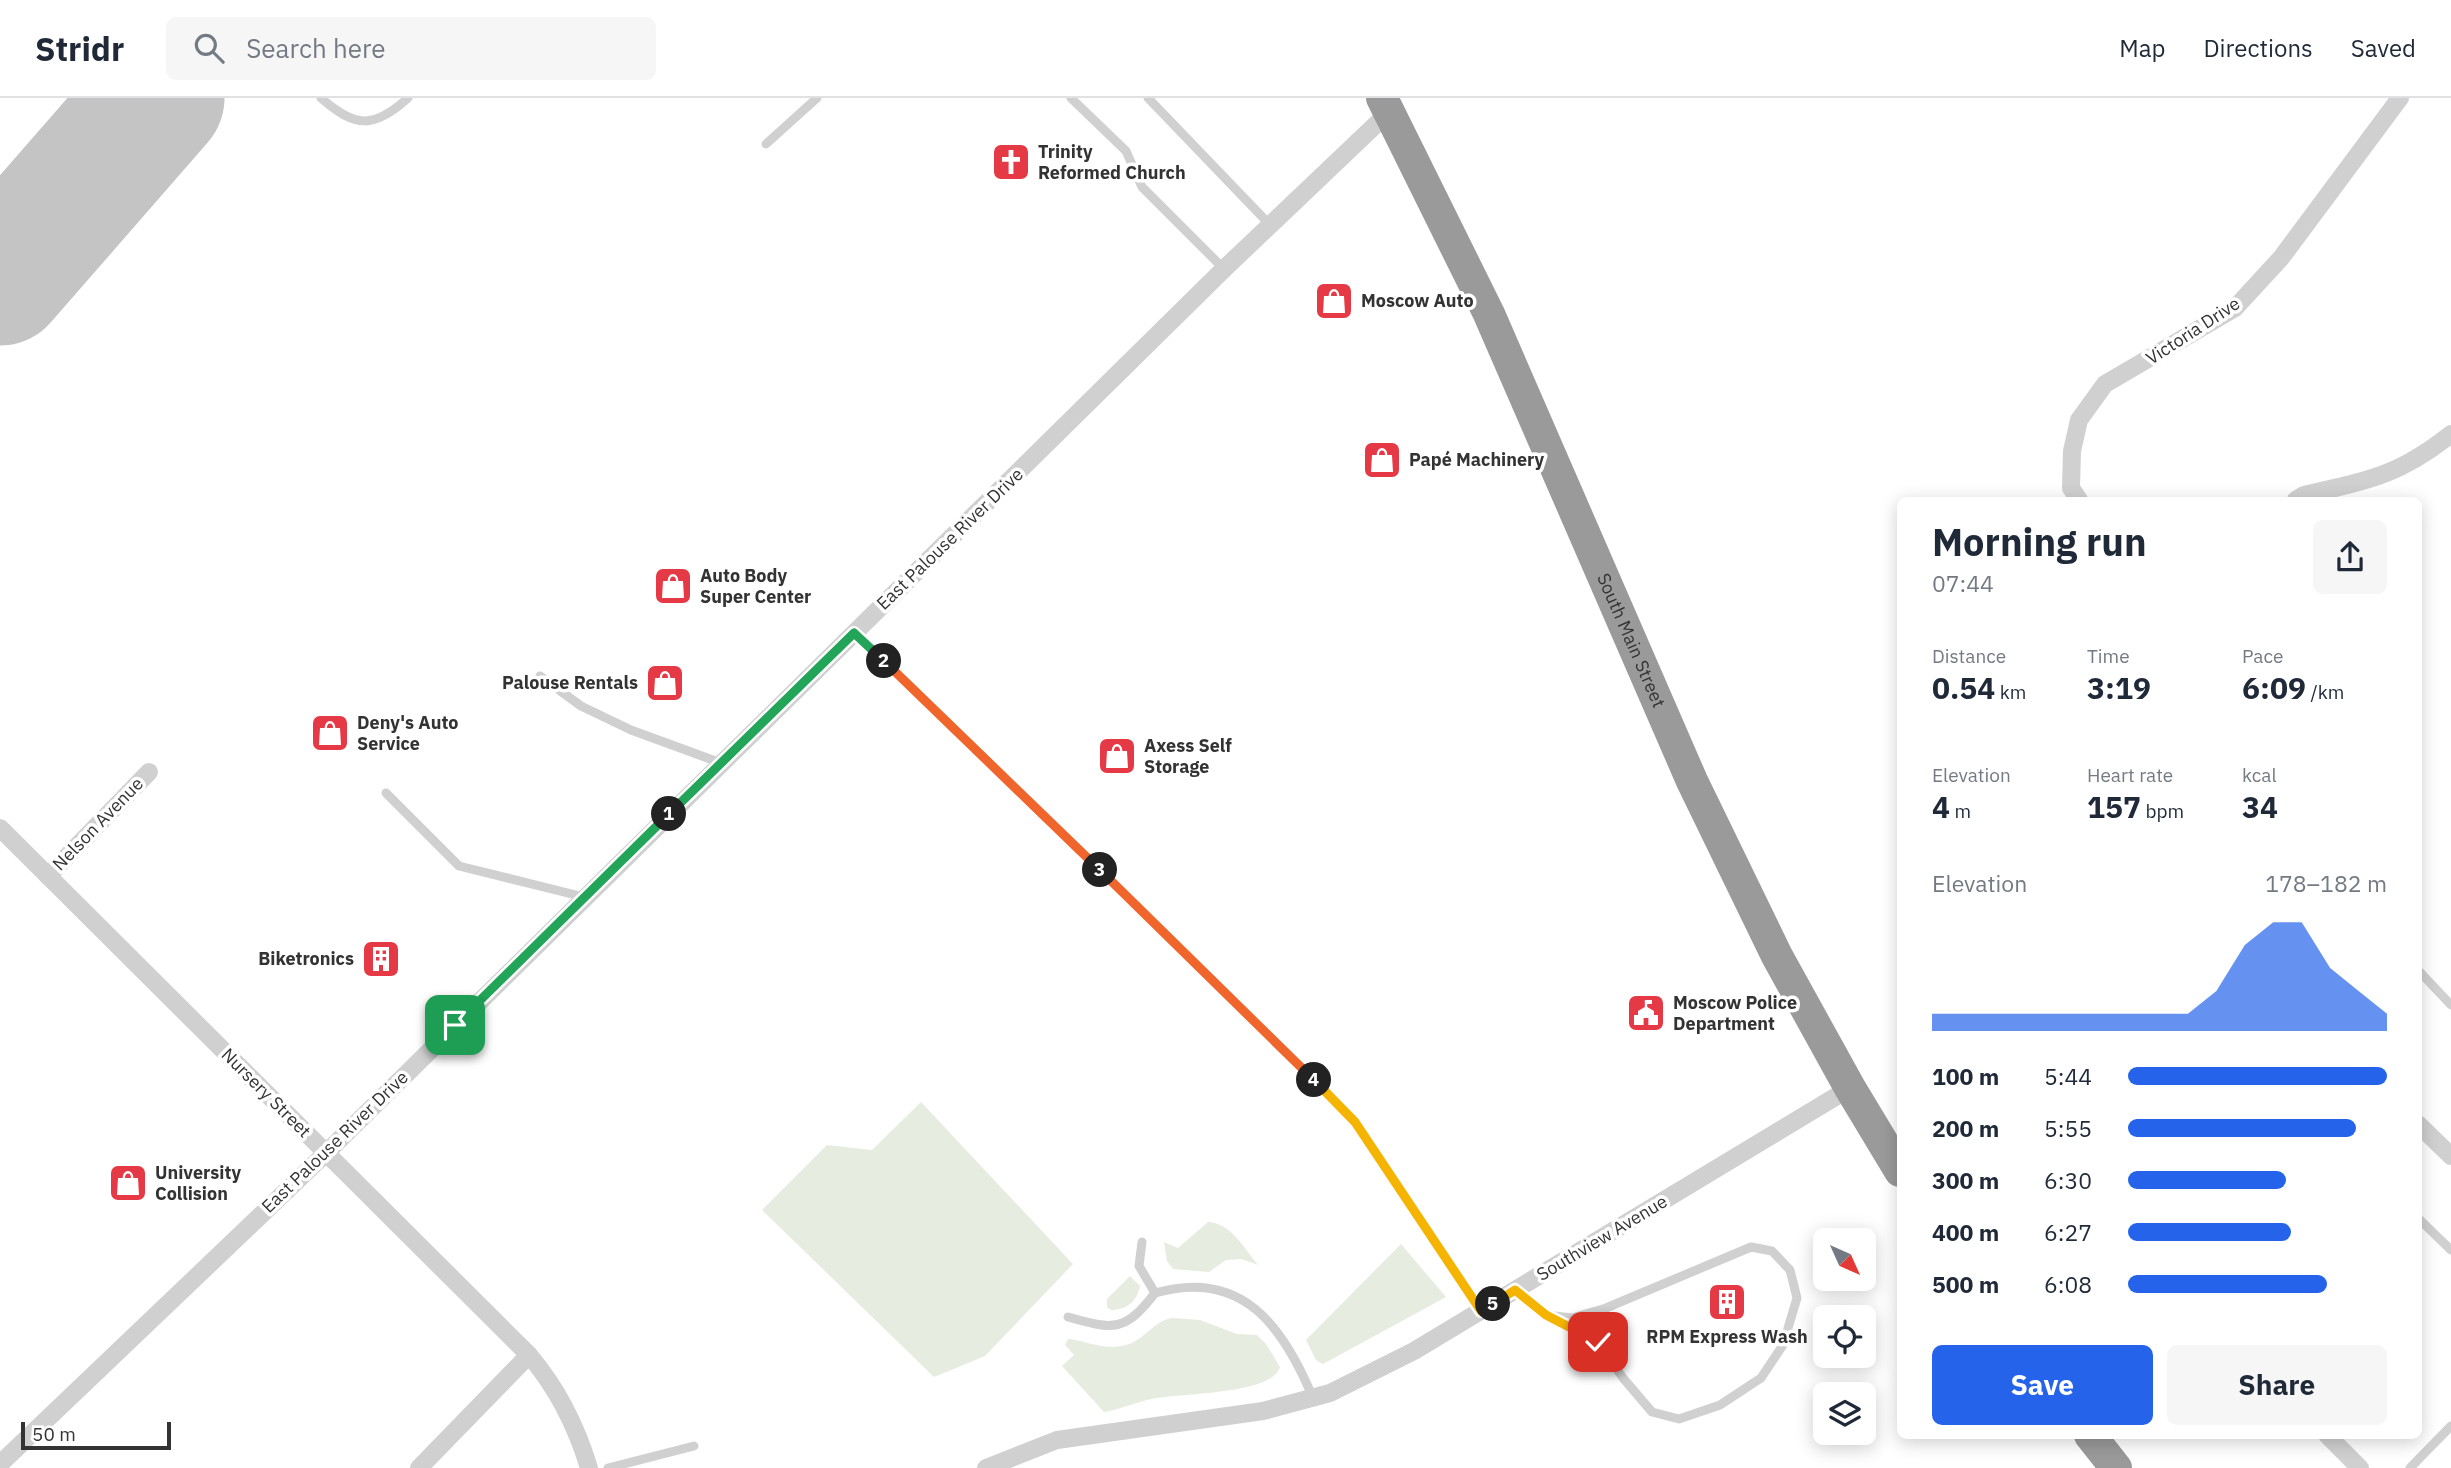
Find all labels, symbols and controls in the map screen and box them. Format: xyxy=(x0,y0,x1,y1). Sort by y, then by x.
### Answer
search box xyxy=(166,17,656,80)
text: Stridr xyxy=(35,27,124,70)
icon: search xyxy=(190,29,228,67)
text: Search here xyxy=(246,31,386,65)
text: Map xyxy=(2119,32,2165,64)
text: Directions xyxy=(2203,32,2313,64)
text: Saved xyxy=(2351,32,2416,64)
place label: Trinity Reformed Church xyxy=(1038,140,1186,184)
church icon: Trinity Reformed Church xyxy=(990,141,1032,183)
shop icon: Moscow Auto xyxy=(1313,280,1355,322)
place label: Moscow Auto xyxy=(1361,289,1474,312)
street label: Victoria Drive xyxy=(2141,292,2244,370)
shop icon: Papé Machinery xyxy=(1361,439,1403,481)
place label: Papé Machinery xyxy=(1409,448,1544,471)
street label: East Palouse River Drive xyxy=(872,463,1028,615)
text: Morning run xyxy=(1932,517,2147,566)
button: share xyxy=(2313,520,2387,594)
place label: Auto Body Super Center xyxy=(700,564,811,608)
shop icon: Auto Body Super Center xyxy=(652,565,694,607)
text: 07:44 xyxy=(1932,568,1994,598)
street label: South Main Street xyxy=(1592,569,1671,711)
pin: 2 xyxy=(866,644,902,678)
text: Distance xyxy=(1932,644,2006,668)
text: Time xyxy=(2087,644,2130,668)
text: Pace xyxy=(2242,644,2283,668)
text: 2 xyxy=(878,648,889,672)
shop icon: Palouse Rentals xyxy=(644,662,686,704)
text: 0.54 xyxy=(1932,668,1995,707)
text: 3:19 xyxy=(2087,668,2151,707)
text: 6:09 xyxy=(2242,668,2306,707)
place label: Palouse Rentals xyxy=(502,671,638,694)
text: km xyxy=(1995,680,2026,704)
text: /km xyxy=(2306,680,2344,704)
place label: Deny's Auto Service xyxy=(357,711,458,755)
shop icon: Deny's Auto Service xyxy=(309,712,351,754)
place label: Axess Self Storage xyxy=(1144,734,1232,778)
shop icon: Axess Self Storage xyxy=(1096,735,1138,777)
text: Elevation xyxy=(1932,763,2011,787)
text: Heart rate xyxy=(2087,763,2173,787)
text: kcal xyxy=(2242,763,2277,787)
street label: Nelson Avenue xyxy=(47,772,148,875)
text: 4 xyxy=(1932,787,1950,826)
text: 157 xyxy=(2087,787,2141,826)
text: 34 xyxy=(2242,787,2278,826)
pin: 1 xyxy=(652,796,686,832)
text: m xyxy=(1950,799,1971,823)
text: bpm xyxy=(2141,799,2184,823)
text: 1 xyxy=(663,801,674,825)
pin: 3 xyxy=(1082,852,1118,888)
text: 3 xyxy=(1094,857,1105,881)
text: Elevation xyxy=(1932,868,2027,898)
text: 178–182 m xyxy=(2265,868,2387,898)
building icon: Biketronics xyxy=(360,938,402,980)
place label: Biketronics xyxy=(258,947,354,970)
place label: Moscow Police Department xyxy=(1673,991,1797,1035)
public building icon: Moscow Police Department xyxy=(1625,992,1667,1034)
pin xyxy=(425,995,485,1055)
icon: arrive xyxy=(436,1006,474,1044)
street label: Nursery Street xyxy=(217,1043,316,1142)
text: 100 m xyxy=(1932,1061,1999,1091)
text: 5:44 xyxy=(2044,1061,2092,1091)
pin: 4 xyxy=(1296,1062,1332,1098)
street label: East Palouse River Drive xyxy=(257,1066,413,1218)
text: 4 xyxy=(1308,1067,1319,1091)
text: 200 m xyxy=(1932,1113,1999,1143)
text: 5:55 xyxy=(2044,1113,2092,1143)
place label: University Collision xyxy=(155,1161,241,1205)
shop icon: University Collision xyxy=(107,1162,149,1204)
text: 300 m xyxy=(1932,1165,1999,1195)
text: 6:30 xyxy=(2044,1165,2092,1195)
street label: Southview Avenue xyxy=(1532,1189,1671,1286)
text: 400 m xyxy=(1932,1217,1999,1247)
text: 6:27 xyxy=(2044,1217,2092,1247)
north arrow xyxy=(1813,1228,1876,1292)
map controls xyxy=(1813,1228,1876,1445)
text: 500 m xyxy=(1932,1269,1999,1299)
text: 6:08 xyxy=(2044,1269,2092,1299)
building icon: RPM Express Wash xyxy=(1706,1281,1748,1323)
pin: 5 xyxy=(1476,1286,1510,1322)
text: 5 xyxy=(1487,1291,1498,1315)
button: locate xyxy=(1813,1305,1876,1368)
pin xyxy=(1568,1312,1628,1372)
icon: check xyxy=(1579,1323,1617,1361)
place label: RPM Express Wash xyxy=(1646,1325,1808,1348)
button: Save xyxy=(1932,1345,2153,1425)
button: Share xyxy=(2167,1345,2387,1425)
button: layers xyxy=(1813,1382,1876,1445)
scale bar xyxy=(21,1419,172,1451)
text: 50 m xyxy=(32,1422,76,1446)

